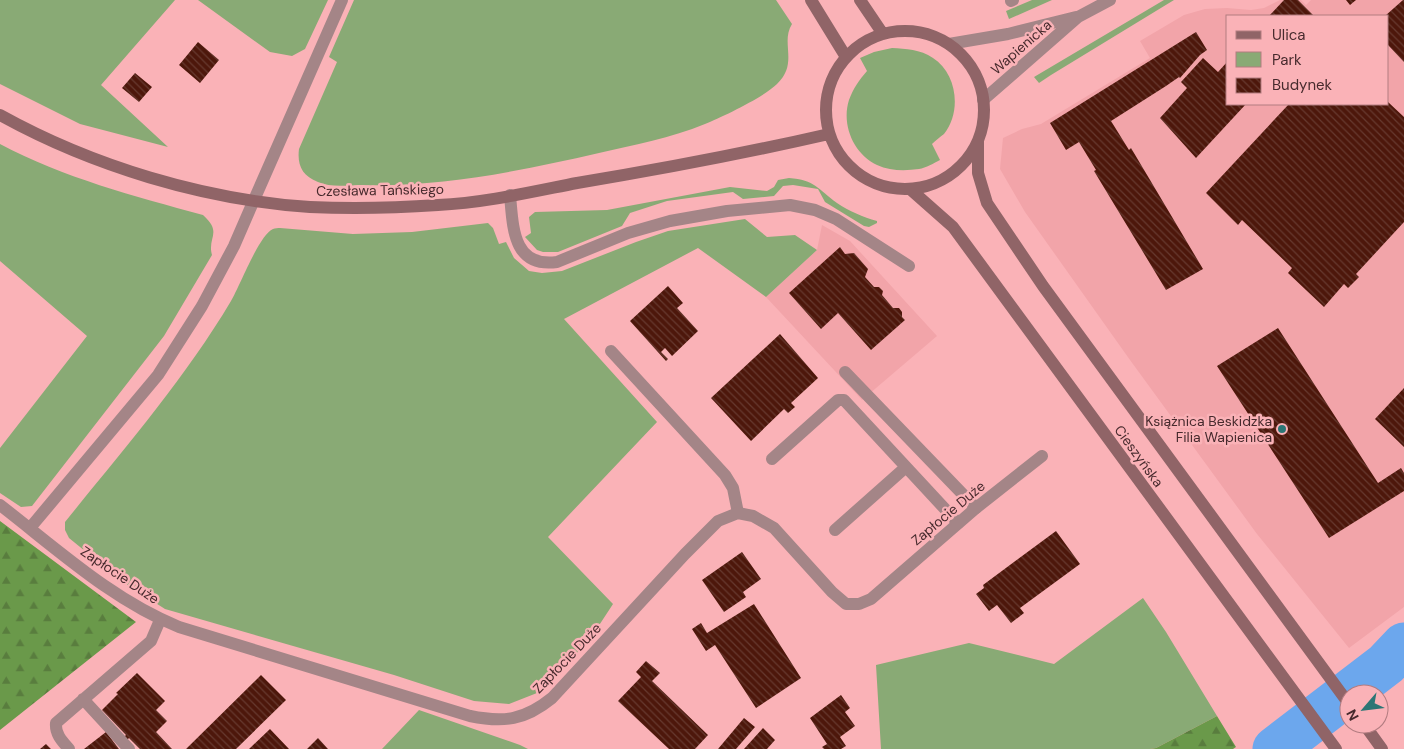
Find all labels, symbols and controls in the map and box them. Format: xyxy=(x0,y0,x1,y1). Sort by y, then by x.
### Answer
legend xyxy=(1226,15,1389,105)
street label: Wapienicka xyxy=(987,16,1055,78)
text: Ulica xyxy=(1272,25,1306,45)
text: Park xyxy=(1272,50,1302,70)
text: Budynek xyxy=(1272,75,1333,95)
street label: Czesława Tańskiego xyxy=(316,180,444,200)
place label: Książnica Beskidzka Filia Wapienica xyxy=(1145,412,1272,446)
street label: Cieszyńska xyxy=(1110,421,1168,491)
marker: Książnica Beskidzka Filia Wapienica xyxy=(1276,423,1288,435)
street label: Zapłocie Duże xyxy=(907,477,989,549)
street label: Zapłocie Duże xyxy=(77,542,163,608)
street label: Zapłocie Duże xyxy=(529,619,605,697)
north arrow xyxy=(1339,684,1389,734)
text: N xyxy=(1342,706,1363,724)

